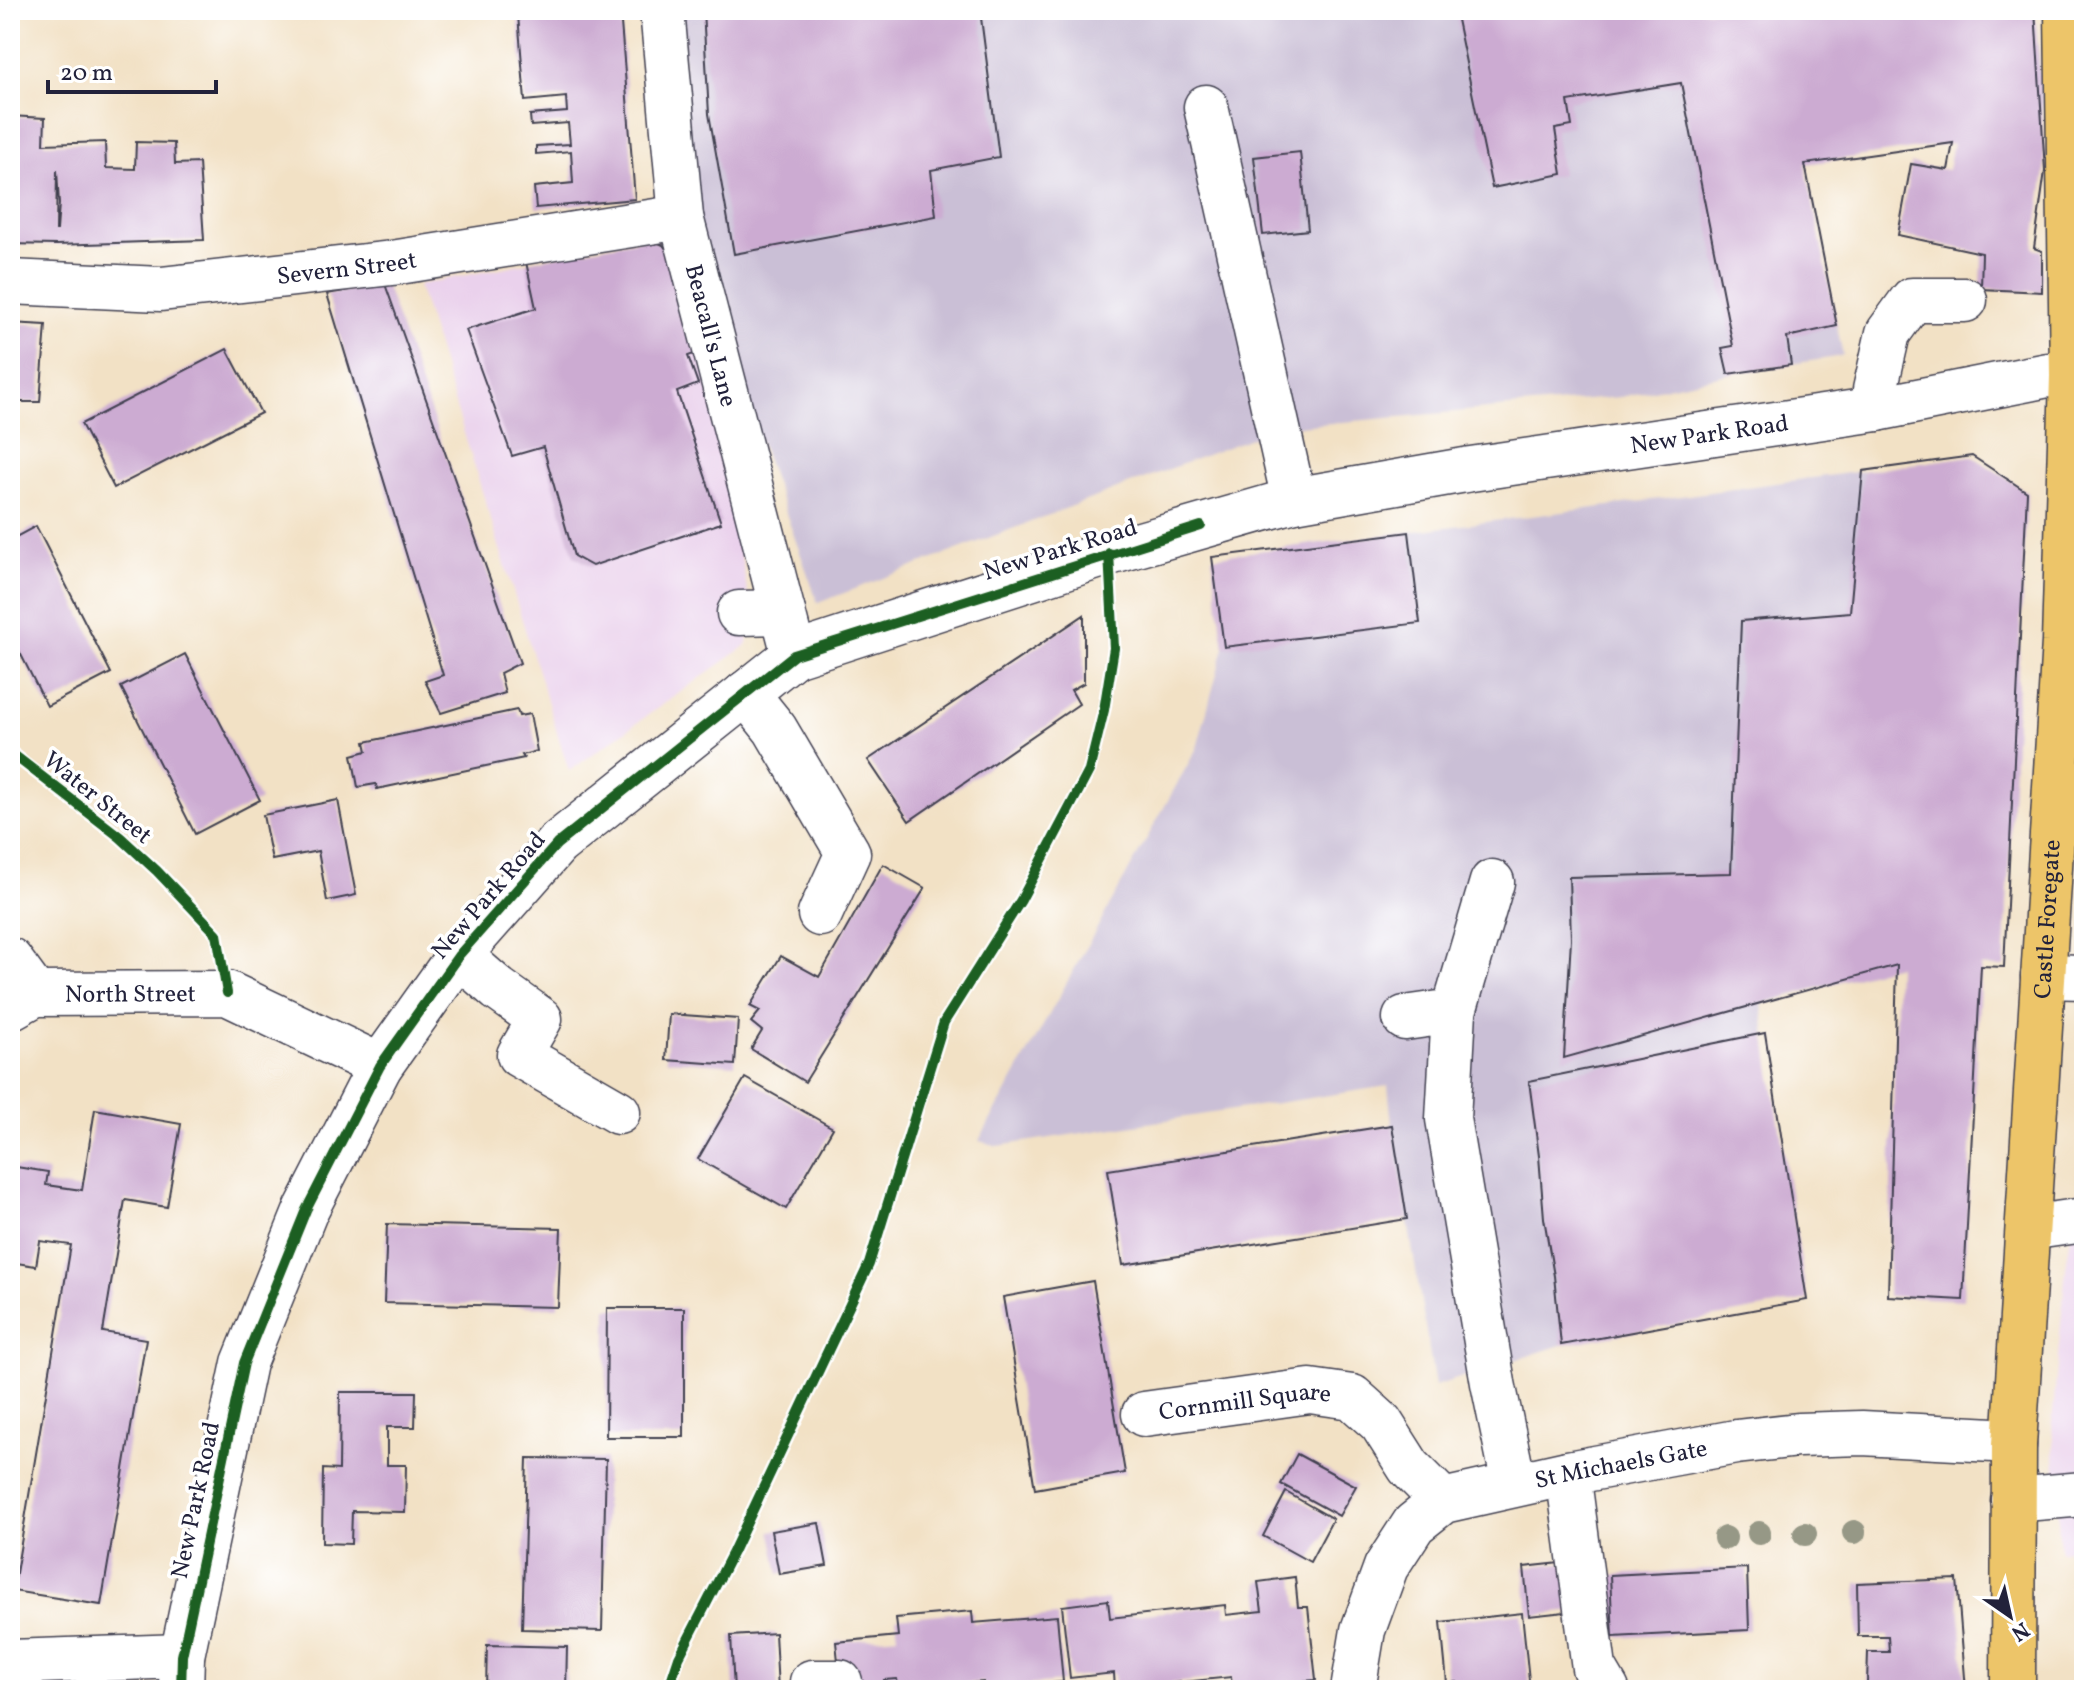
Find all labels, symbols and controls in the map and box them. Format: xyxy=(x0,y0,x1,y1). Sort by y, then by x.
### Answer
scale bar xyxy=(48,44,216,94)
text: 20 m xyxy=(60,57,113,91)
street label: Severn Street xyxy=(275,244,419,295)
street label: Beacall's Lane xyxy=(675,261,744,411)
street label: New Park Road xyxy=(1628,407,1791,464)
street label: New Park Road xyxy=(979,511,1142,591)
street label: Water Street xyxy=(35,744,158,853)
street label: New Park Road xyxy=(424,825,555,968)
street label: Castle Foregate xyxy=(2027,838,2071,1000)
street label: North Street xyxy=(65,978,196,1013)
street label: Cornmill Square xyxy=(1157,1376,1333,1431)
street label: New Park Road xyxy=(164,1419,230,1582)
street label: St Michaels Gate xyxy=(1532,1433,1710,1499)
north arrow xyxy=(1970,1576,2050,1656)
text: N xyxy=(2004,1613,2035,1648)

